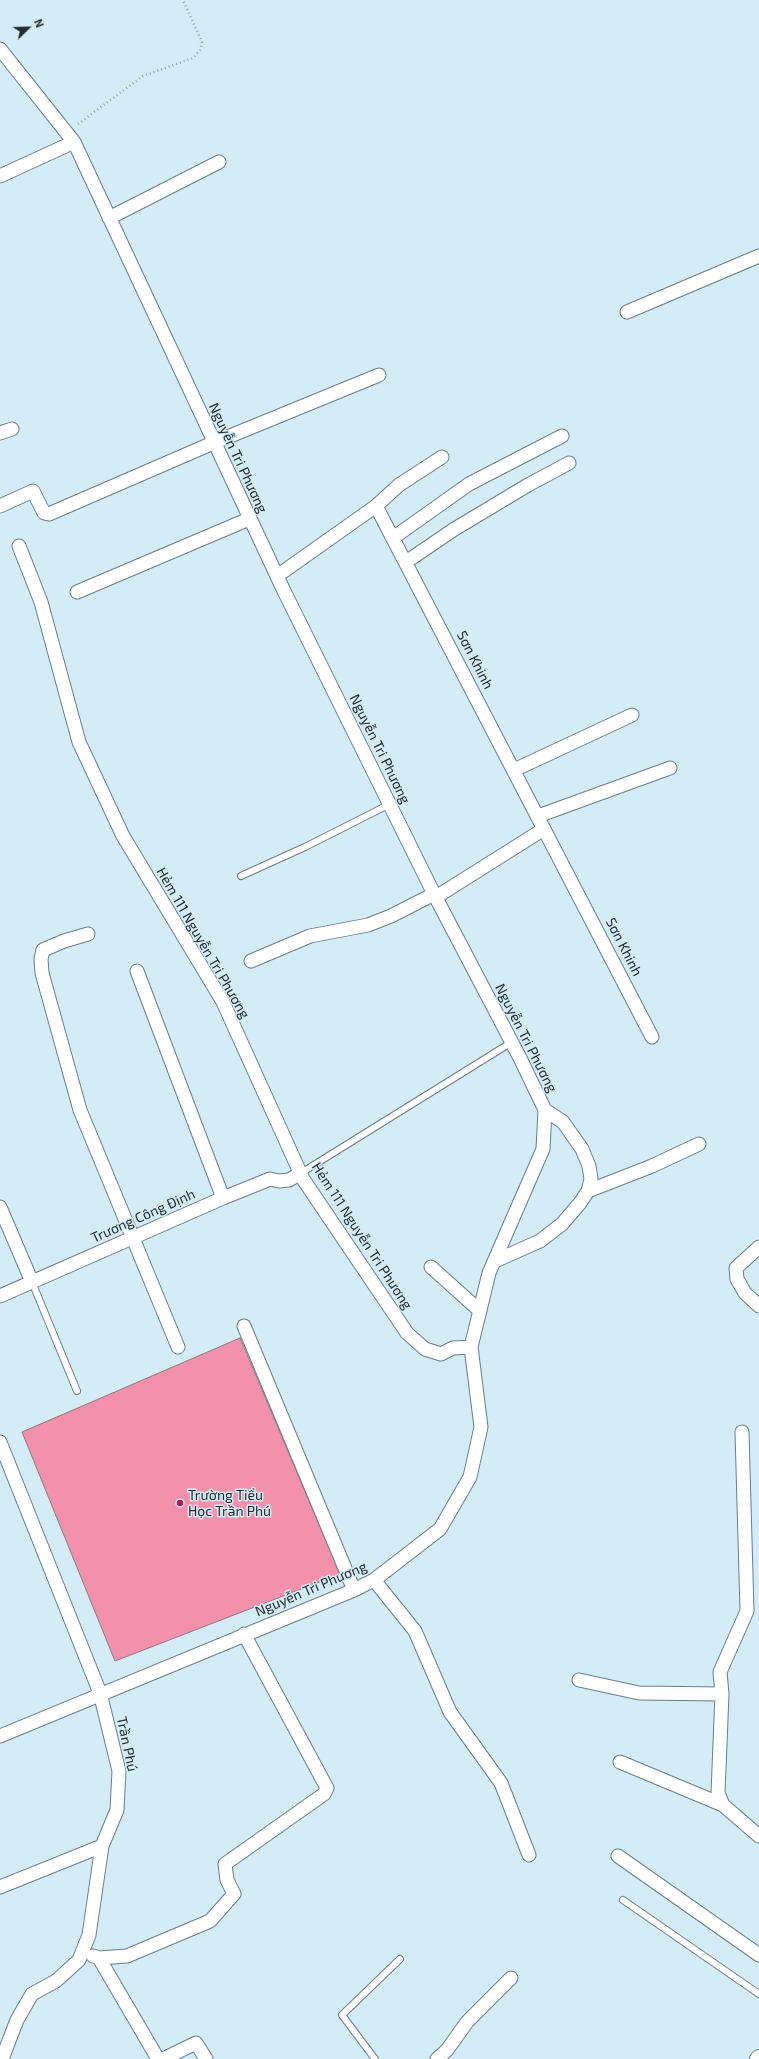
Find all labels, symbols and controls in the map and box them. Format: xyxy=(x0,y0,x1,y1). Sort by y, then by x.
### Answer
north arrow xyxy=(8,8,48,48)
text: N xyxy=(32,17,47,29)
street label: Nguyễn Tri Phương xyxy=(205,400,271,516)
street label: Sơn Khinh xyxy=(453,628,497,692)
street label: Nguyễn Tri Phương xyxy=(346,692,414,806)
street label: Hẻm 111 Nguyễn Tri Phương xyxy=(153,864,253,1022)
street label: Sơn Khinh xyxy=(602,915,646,979)
street label: Nguyễn Tri Phương xyxy=(491,981,561,1095)
street label: Hẻm 111 Nguyễn Tri Phương xyxy=(308,1159,416,1313)
street label: Trương Công Định xyxy=(88,1186,198,1246)
place label: Trường Tiểu Học Trần Phú xyxy=(188,1487,271,1520)
marker: Trường Tiểu Học Trần Phú xyxy=(175,1498,185,1508)
street label: Nguyễn Tri Phương xyxy=(253,1558,369,1620)
street label: Trần Phú xyxy=(113,1715,141,1773)

